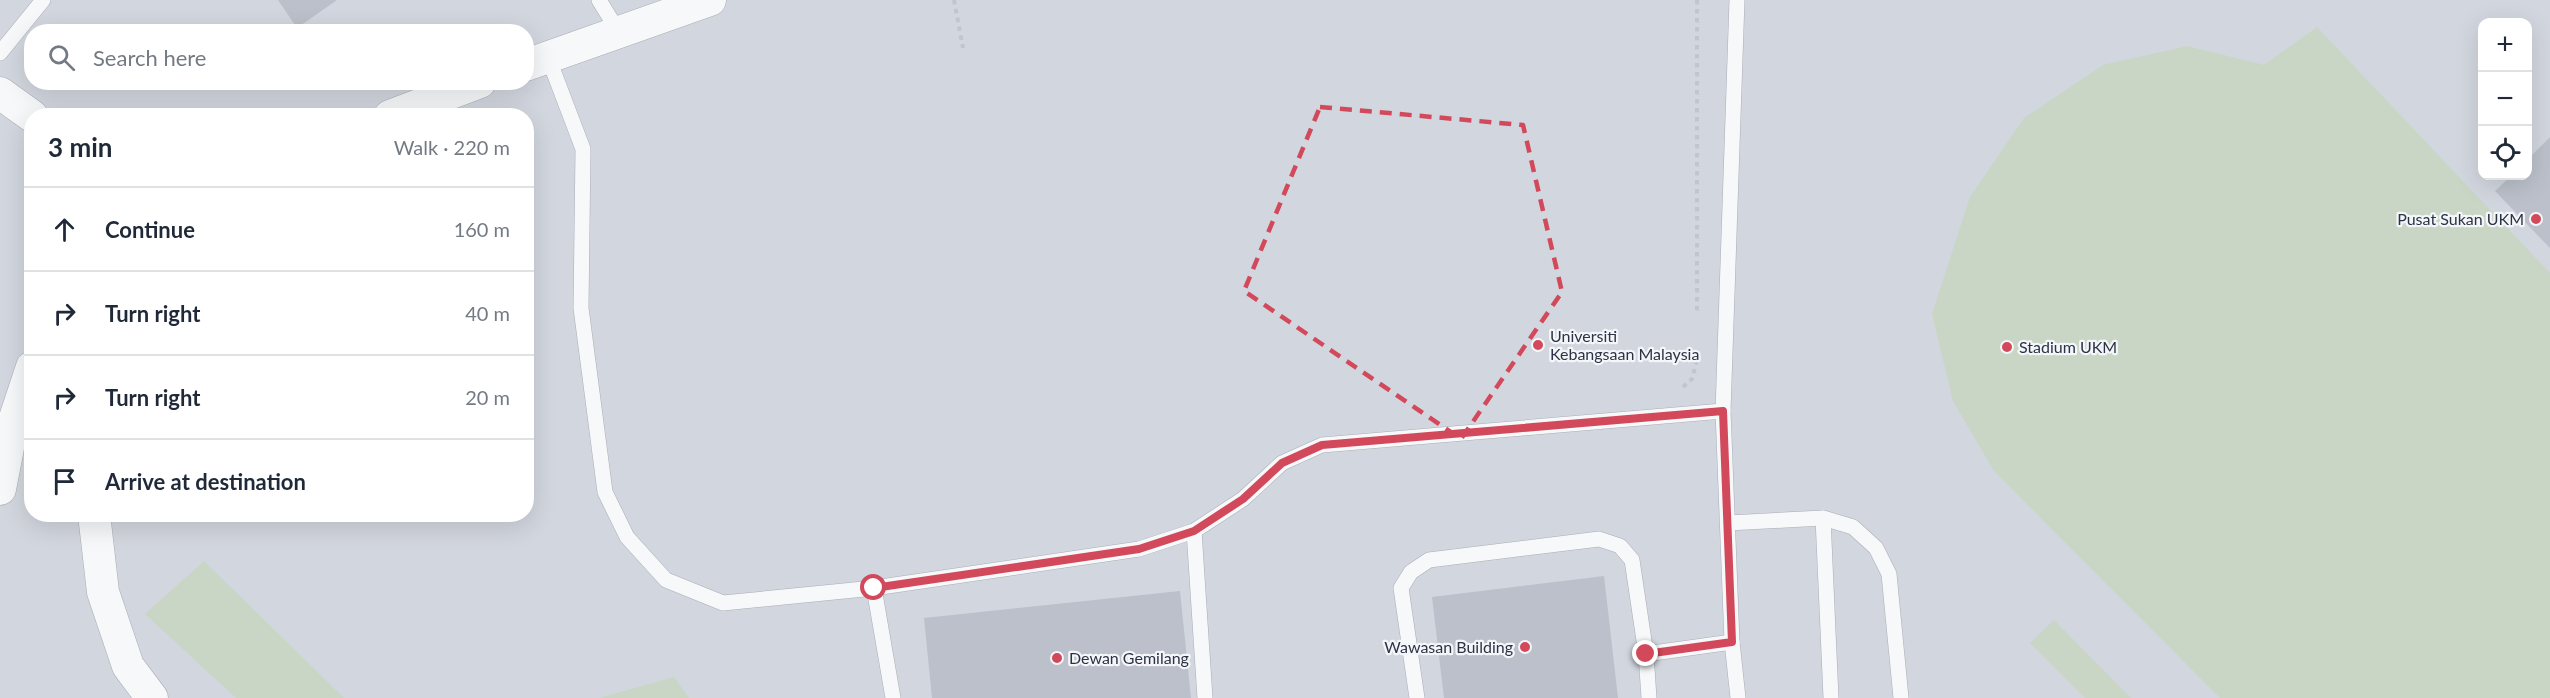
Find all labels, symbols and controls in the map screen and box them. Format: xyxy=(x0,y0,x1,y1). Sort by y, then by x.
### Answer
map controls xyxy=(2478,18,2532,180)
button: + xyxy=(2478,18,2532,72)
search box xyxy=(24,24,534,90)
icon: search xyxy=(45,41,78,74)
text: Search here xyxy=(93,44,206,71)
button: − xyxy=(2478,72,2532,126)
button: locate xyxy=(2478,126,2532,180)
text: 3 min xyxy=(48,131,112,163)
text: Walk · 220 m xyxy=(394,135,510,159)
place label: Pusat Sukan UKM xyxy=(2397,209,2524,228)
marker: Pusat Sukan UKM xyxy=(2529,212,2543,226)
icon: ahead xyxy=(48,213,81,246)
text: Continue xyxy=(105,216,195,243)
text: 160 m xyxy=(454,217,510,241)
icon: right xyxy=(48,297,81,330)
text: Turn right xyxy=(105,300,200,327)
text: 40 m xyxy=(465,301,510,325)
place label: Universiti Kebangsaan Malaysia xyxy=(1550,326,1699,363)
place label: Stadium UKM xyxy=(2019,337,2117,356)
marker: Universiti Kebangsaan Malaysia xyxy=(1531,338,1545,352)
marker: Stadium UKM xyxy=(2000,340,2014,354)
icon: right xyxy=(48,381,81,414)
text: Turn right xyxy=(105,384,200,411)
text: 20 m xyxy=(465,385,510,409)
icon: arrive xyxy=(48,465,81,498)
text: Arrive at destination xyxy=(105,468,306,495)
route start xyxy=(860,574,886,600)
place label: Wawasan Building xyxy=(1384,637,1513,656)
marker: Wawasan Building xyxy=(1518,640,1532,654)
route end xyxy=(1632,640,1658,666)
place label: Dewan Gemilang xyxy=(1069,648,1189,667)
marker: Dewan Gemilang xyxy=(1050,651,1064,665)

